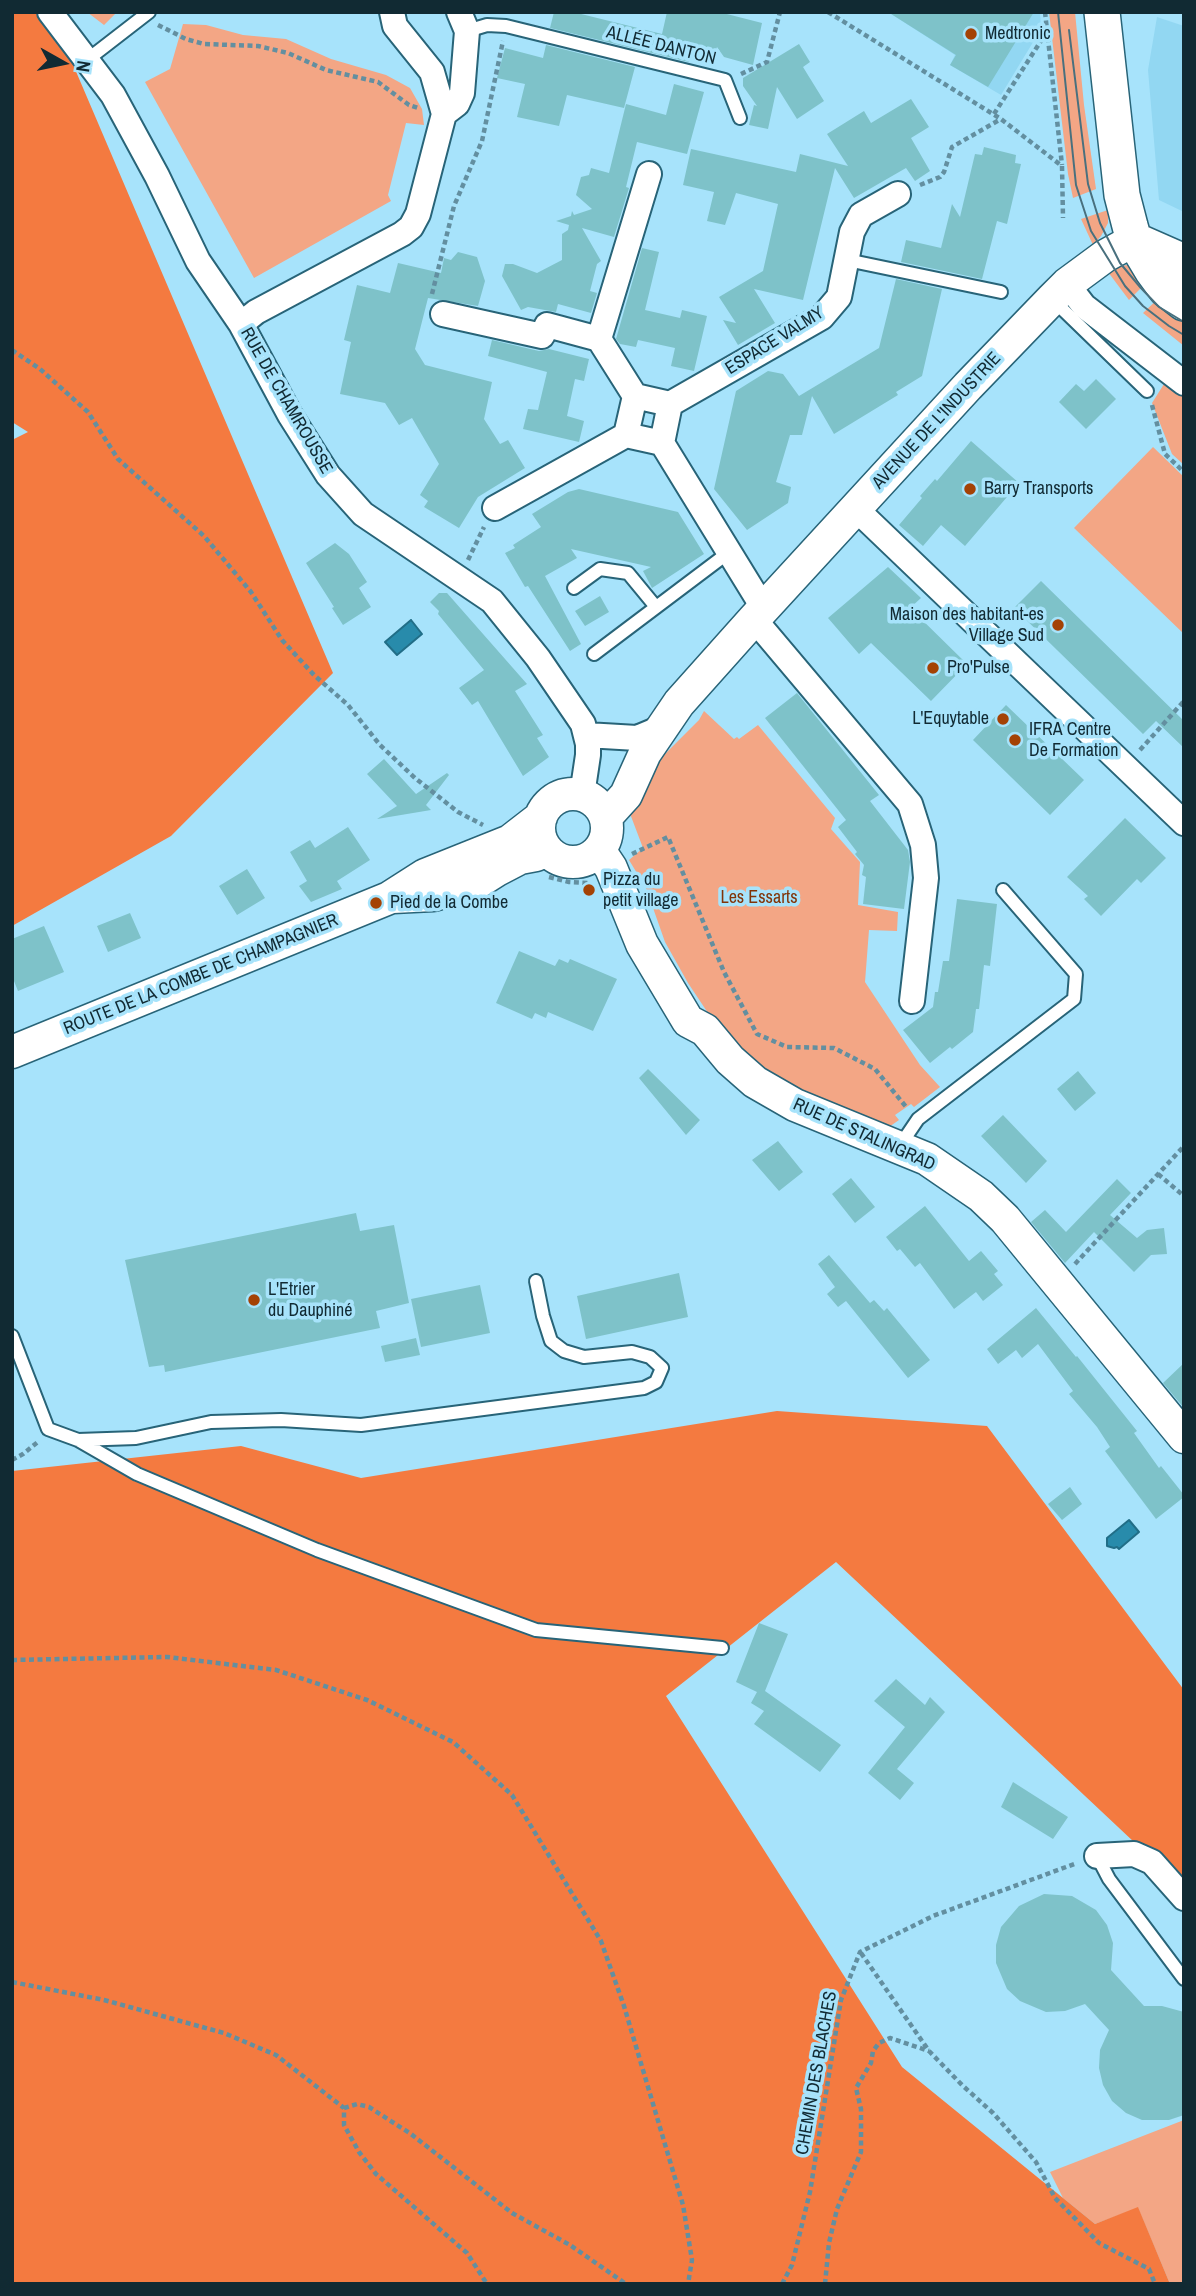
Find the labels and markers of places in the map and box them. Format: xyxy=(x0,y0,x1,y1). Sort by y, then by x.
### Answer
place label: Medtronic xyxy=(985,23,1051,45)
marker: Medtronic xyxy=(963,26,979,42)
place label: Barry Transports xyxy=(984,478,1093,500)
marker: Barry Transports xyxy=(962,481,978,497)
place label: Maison des habitant-es Village Sud xyxy=(890,604,1044,646)
marker: Maison des habitant-es Village Sud xyxy=(1050,617,1066,633)
place label: Pro'Pulse xyxy=(947,657,1010,679)
marker: Pro'Pulse xyxy=(925,660,941,676)
place label: L'Equytable xyxy=(912,708,989,730)
marker: L'Equytable xyxy=(995,711,1011,727)
place label: IFRA Centre De Formation xyxy=(1029,719,1119,762)
marker: IFRA Centre De Formation xyxy=(1007,732,1023,748)
place label: Pizza du petit village xyxy=(603,869,678,912)
marker: Pizza du petit village xyxy=(581,882,597,898)
place label: Pied de la Combe xyxy=(390,892,508,914)
marker: Pied de la Combe xyxy=(368,895,384,911)
place label: L'Etrier du Dauphiné xyxy=(268,1279,353,1322)
marker: L'Etrier du Dauphiné xyxy=(246,1292,262,1308)

